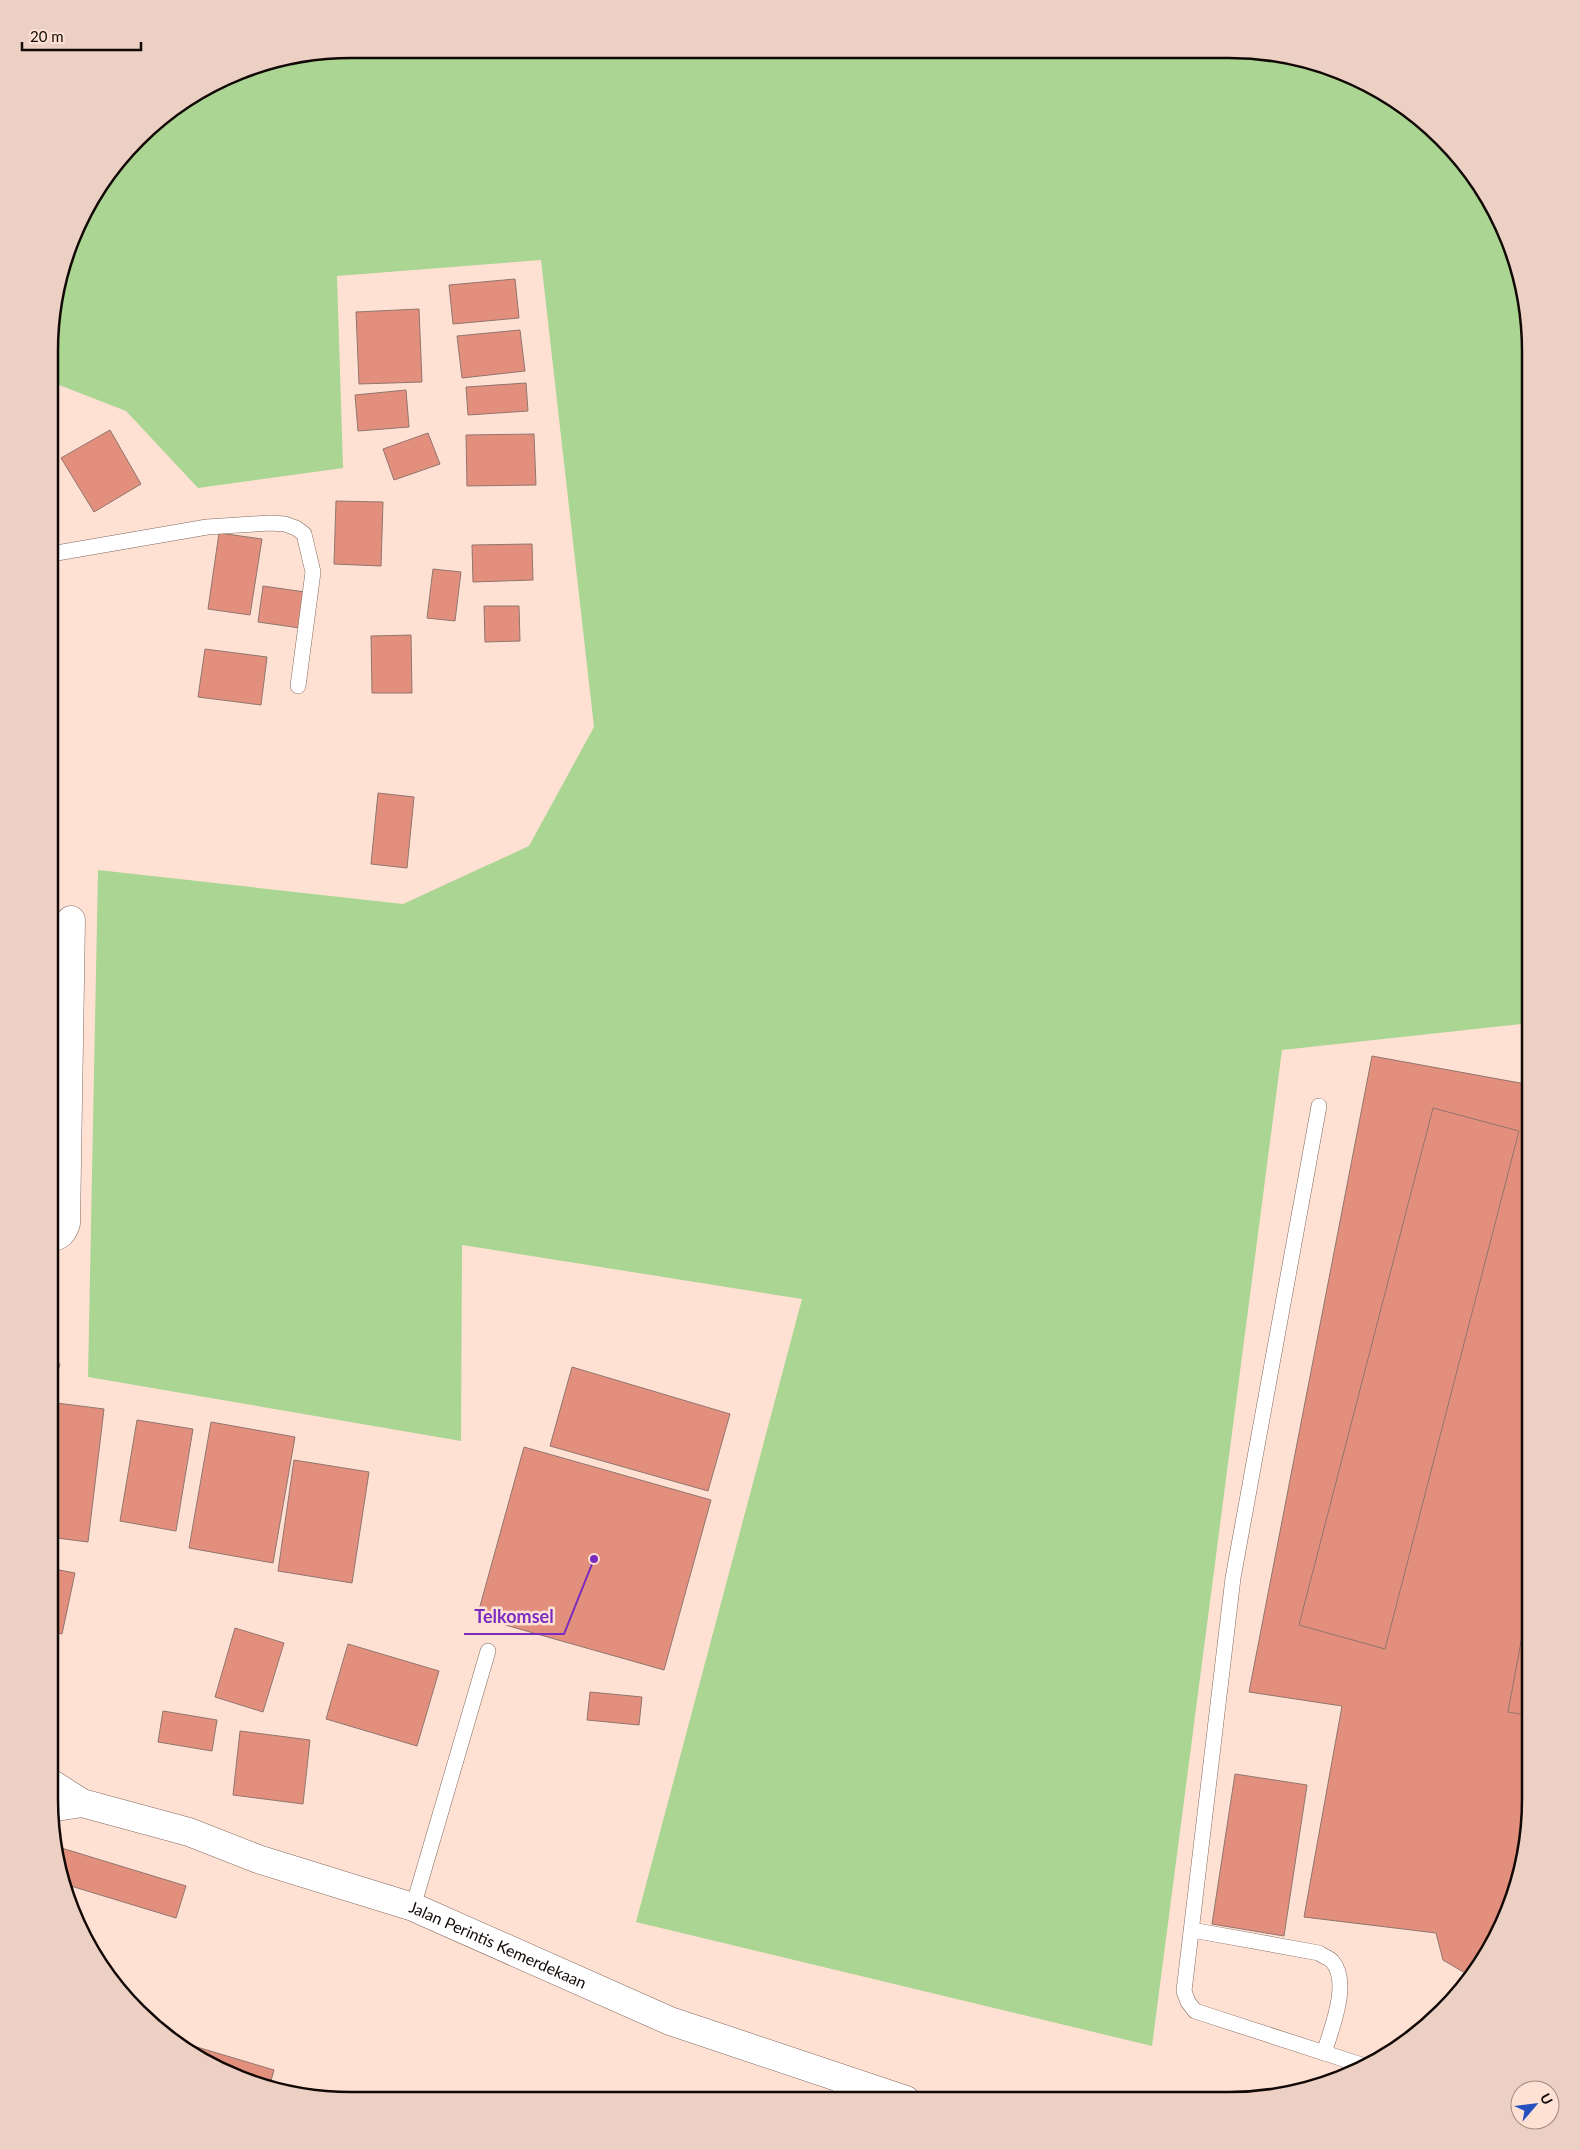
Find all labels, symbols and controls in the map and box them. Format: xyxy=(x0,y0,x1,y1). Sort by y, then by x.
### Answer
scale bar xyxy=(22,20,141,52)
text: 20 m xyxy=(30,27,64,45)
callout: Telkomsel xyxy=(464,1601,564,1634)
text: Telkomsel xyxy=(474,1605,554,1627)
street label: Jalan Perintis Kemerdekaan xyxy=(407,1896,590,1992)
north arrow xyxy=(1510,2080,1560,2130)
text: U xyxy=(1537,2090,1557,2107)

